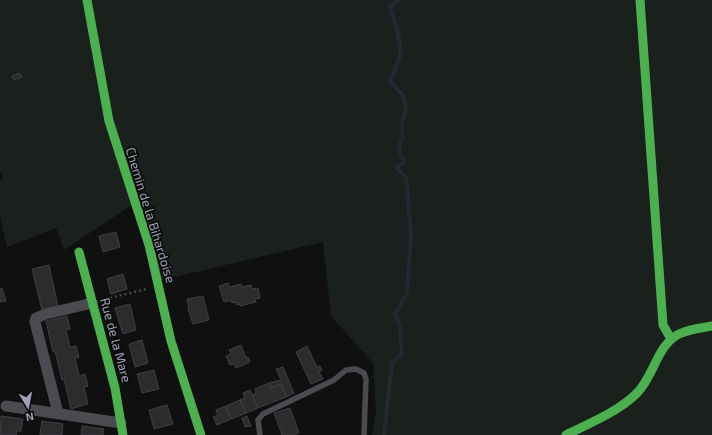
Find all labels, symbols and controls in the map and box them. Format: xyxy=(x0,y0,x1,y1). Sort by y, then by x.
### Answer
street label: Chemin de la Bihardoise xyxy=(123,145,179,285)
street label: Rue de la Mare xyxy=(97,296,135,384)
north arrow xyxy=(8,387,48,427)
text: N xyxy=(25,410,35,424)

